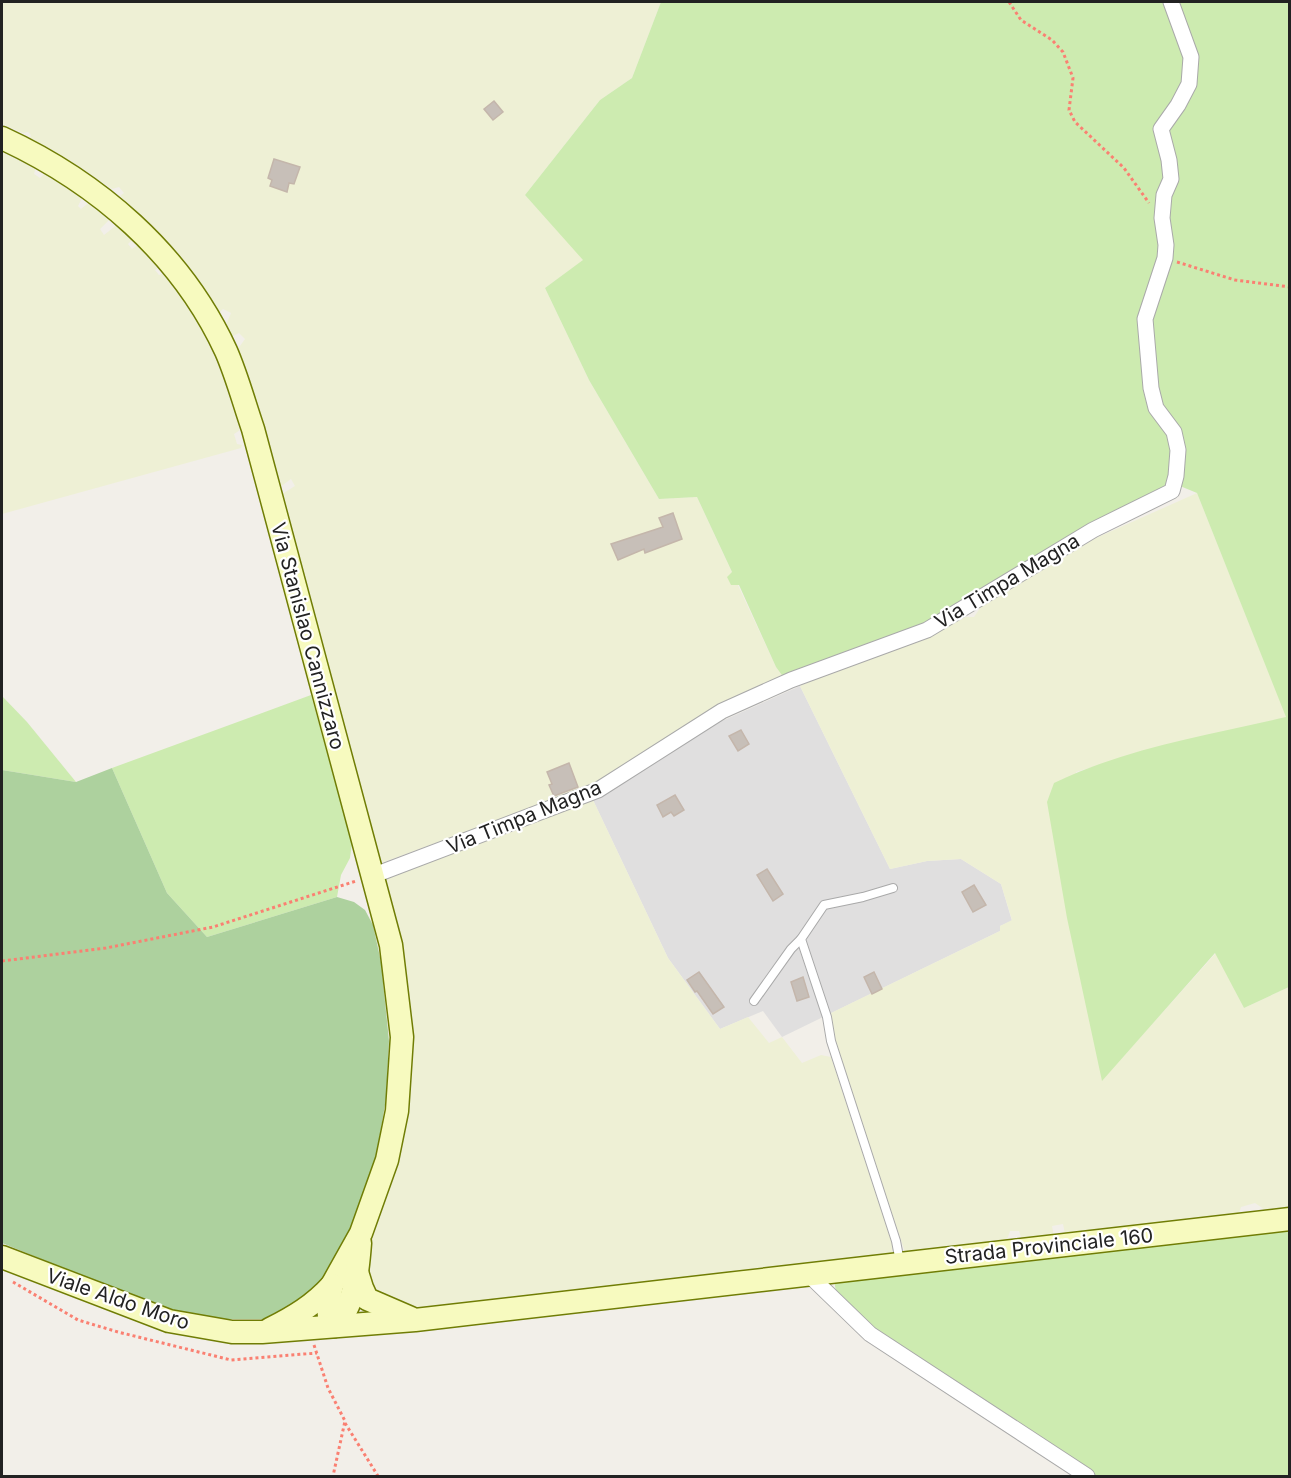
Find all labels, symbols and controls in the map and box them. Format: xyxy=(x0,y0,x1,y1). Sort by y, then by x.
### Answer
street label: Via Stanislao Cannizzaro xyxy=(266,520,350,752)
street label: Via Timpa Magna xyxy=(930,528,1084,634)
street label: Via Timpa Magna xyxy=(443,775,605,859)
street label: Strada Provinciale 160 xyxy=(944,1223,1154,1269)
street label: Viale Aldo Moro xyxy=(43,1263,193,1335)

